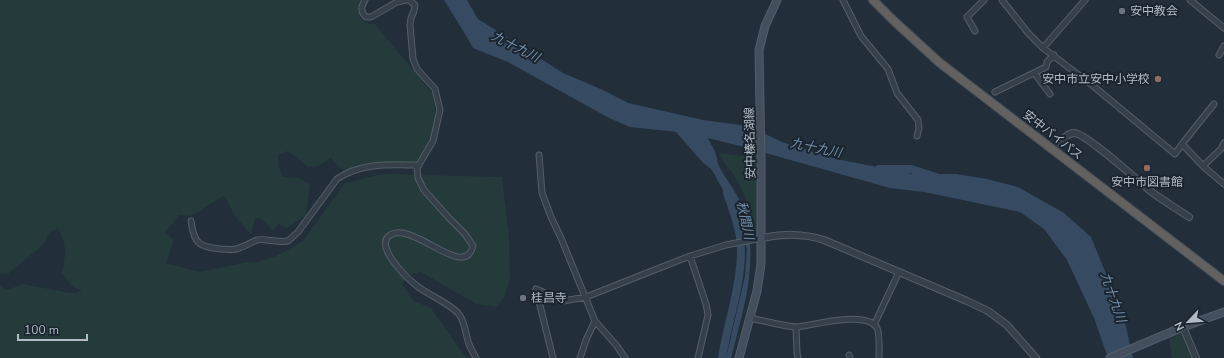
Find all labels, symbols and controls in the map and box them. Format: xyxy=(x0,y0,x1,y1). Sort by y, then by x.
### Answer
place label: 安中教会 xyxy=(1130,3,1178,19)
marker: 安中教会 xyxy=(1117,6,1127,16)
water label: 九十九川 xyxy=(488,27,545,68)
place label: 安中市立安中小学校 xyxy=(1042,71,1150,87)
marker: 安中市立安中小学校 xyxy=(1153,74,1163,84)
street label: 安中榛名湖線 xyxy=(741,107,759,179)
street label: 安中バイパス xyxy=(1020,107,1086,163)
water label: 九十九川 xyxy=(788,134,845,163)
marker: 安中市図書館 xyxy=(1142,163,1152,173)
place label: 安中市図書館 xyxy=(1111,174,1183,190)
water label: 秋間川 xyxy=(732,199,758,243)
water label: 九十九川 xyxy=(1096,270,1131,327)
place label: 桂昌寺 xyxy=(531,290,567,306)
marker: 桂昌寺 xyxy=(518,293,528,303)
north arrow xyxy=(1168,302,1208,342)
scale bar xyxy=(18,316,87,342)
text: N xyxy=(1171,319,1188,333)
text: 100 m xyxy=(24,322,59,338)

